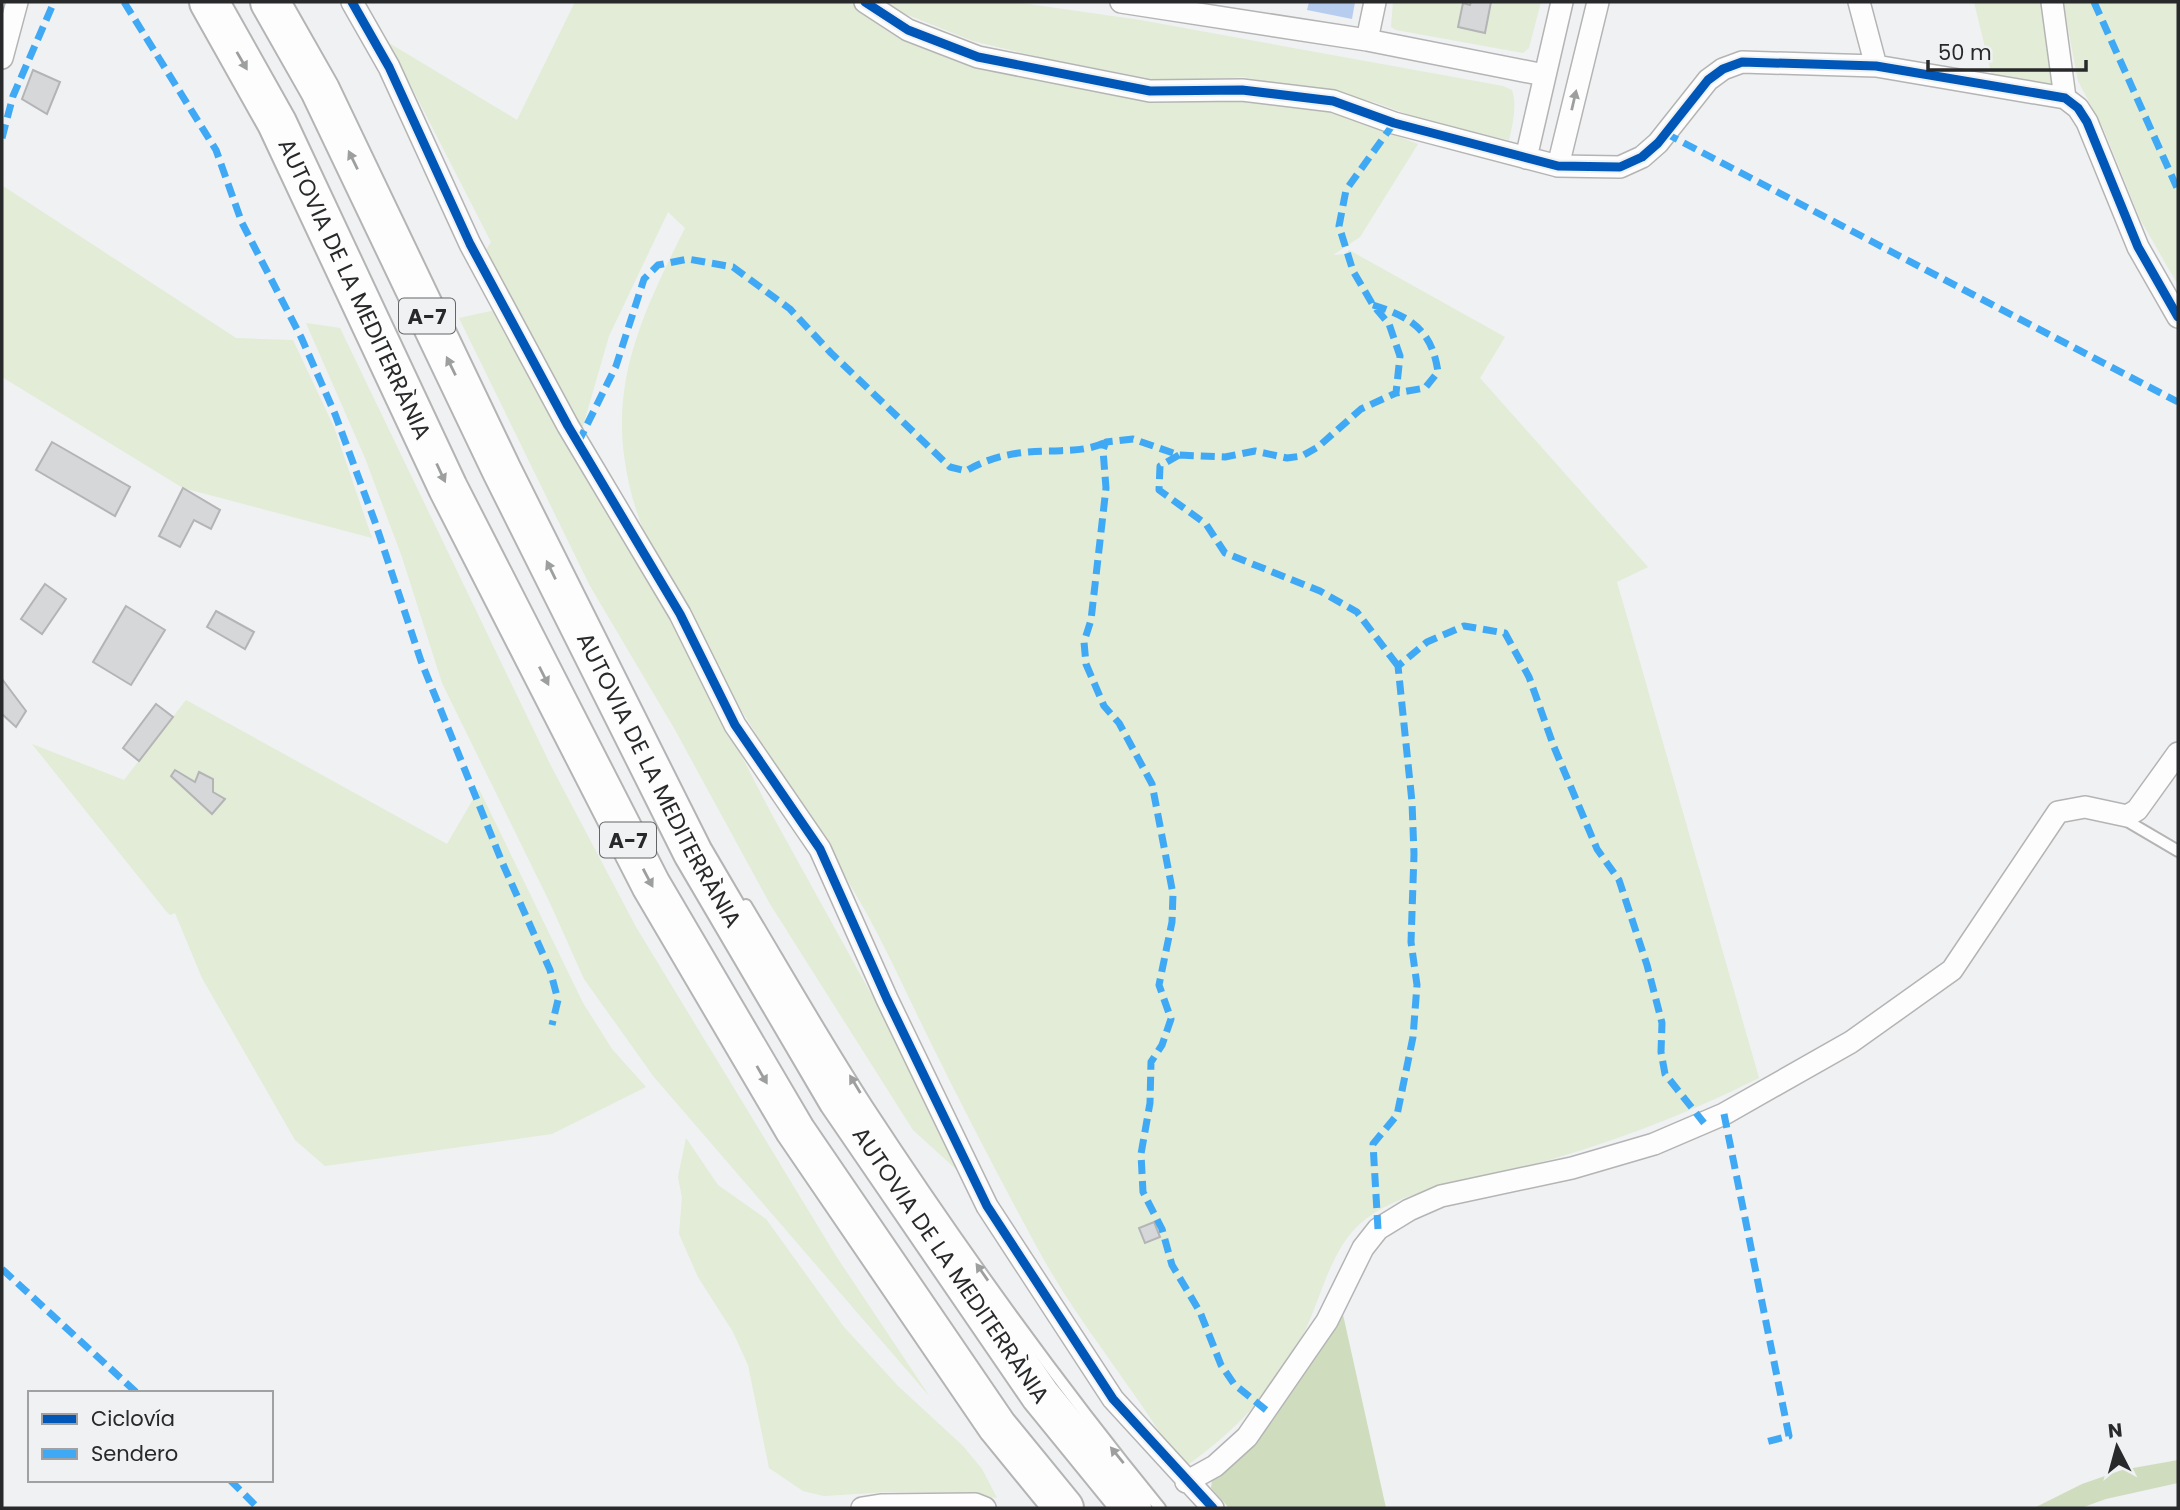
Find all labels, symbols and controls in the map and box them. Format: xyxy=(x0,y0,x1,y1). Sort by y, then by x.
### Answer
scale bar xyxy=(1928,28,2086,72)
text: 50 m xyxy=(1938,38,1992,67)
one-way arrow xyxy=(236,51,248,71)
one-way arrow xyxy=(1569,88,1580,110)
street label: AUTOVIA DE LA MEDITERRÀNIA xyxy=(270,133,439,445)
one-way arrow xyxy=(348,150,359,170)
road number: A-7 xyxy=(399,298,455,334)
one-way arrow xyxy=(446,356,457,376)
one-way arrow xyxy=(435,463,447,483)
one-way arrow xyxy=(545,560,556,580)
street label: AUTOVIA DE LA MEDITERRÀNIA xyxy=(569,627,749,934)
one-way arrow xyxy=(539,666,550,686)
road number: A-7 xyxy=(600,822,656,858)
one-way arrow xyxy=(642,868,654,888)
one-way arrow xyxy=(756,1065,769,1084)
one-way arrow xyxy=(848,1074,861,1093)
street label: AUTOVIA DE LA MEDITERRÀNIA xyxy=(845,1120,1057,1410)
one-way arrow xyxy=(975,1263,989,1281)
legend xyxy=(28,1391,273,1482)
text: Ciclovía xyxy=(91,1404,175,1433)
north arrow xyxy=(2082,1412,2152,1482)
text: N xyxy=(2107,1416,2124,1445)
text: Sendero xyxy=(91,1439,178,1468)
one-way arrow xyxy=(1110,1447,1125,1464)

